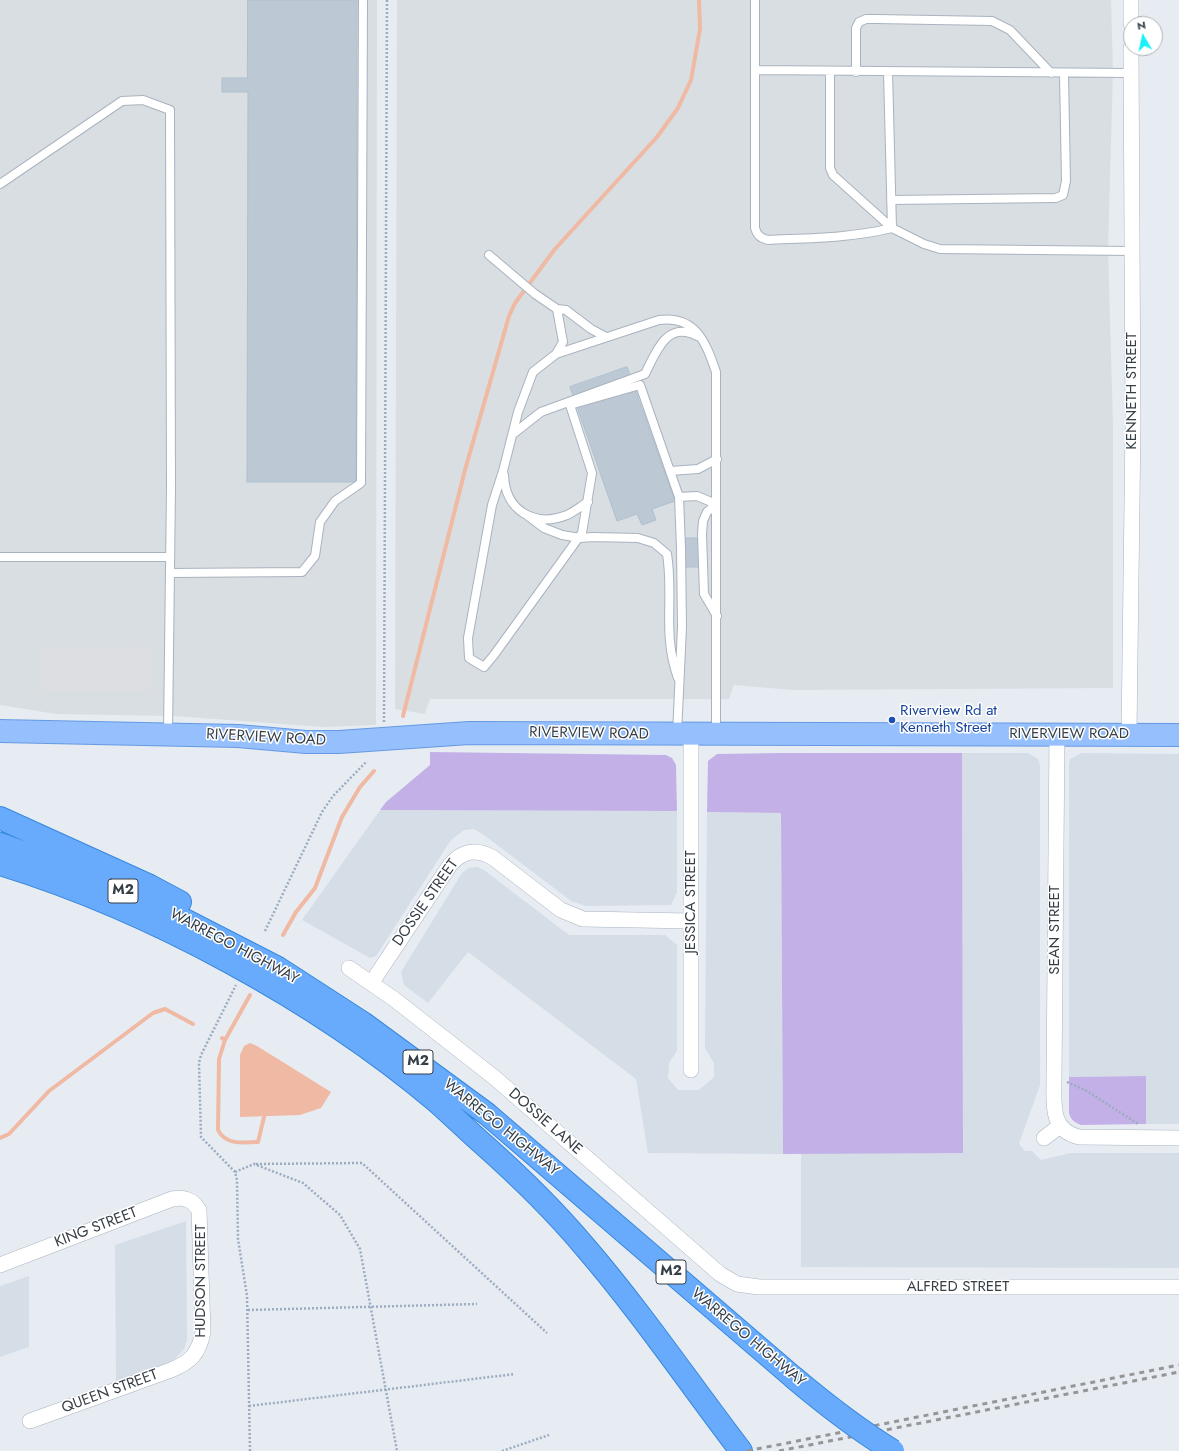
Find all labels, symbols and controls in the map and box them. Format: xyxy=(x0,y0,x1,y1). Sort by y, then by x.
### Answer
north arrow xyxy=(1123,16,1163,56)
text: N xyxy=(1136,17,1147,34)
street label: KENNETH STREET xyxy=(1123,332,1141,450)
place label: Riverview Rd at Kenneth Street xyxy=(900,702,997,737)
marker: Riverview Rd at Kenneth Street xyxy=(887,715,897,725)
street label: RIVERVIEW ROAD xyxy=(529,724,649,744)
street label: RIVERVIEW ROAD xyxy=(1009,725,1129,743)
street label: RIVERVIEW ROAD xyxy=(206,726,326,750)
street label: JESSICA STREET xyxy=(682,850,700,954)
street label: DOSSIE STREET xyxy=(389,856,463,950)
road number: M2 xyxy=(108,879,138,903)
street label: SEAN STREET xyxy=(1046,885,1064,975)
street label: WARREGO HIGHWAY xyxy=(166,905,302,989)
road number: M2 xyxy=(403,1050,433,1074)
street label: WARREGO HIGHWAY xyxy=(440,1076,562,1180)
street label: DOSSIE LANE xyxy=(504,1085,586,1159)
street label: KING STREET xyxy=(52,1204,140,1252)
street label: HUDSON STREET xyxy=(192,1224,210,1338)
road number: M2 xyxy=(656,1260,686,1284)
street label: ALFRED STREET xyxy=(907,1278,1009,1296)
street label: WARREGO HIGHWAY xyxy=(687,1285,809,1391)
street label: QUEEN STREET xyxy=(59,1366,161,1418)

